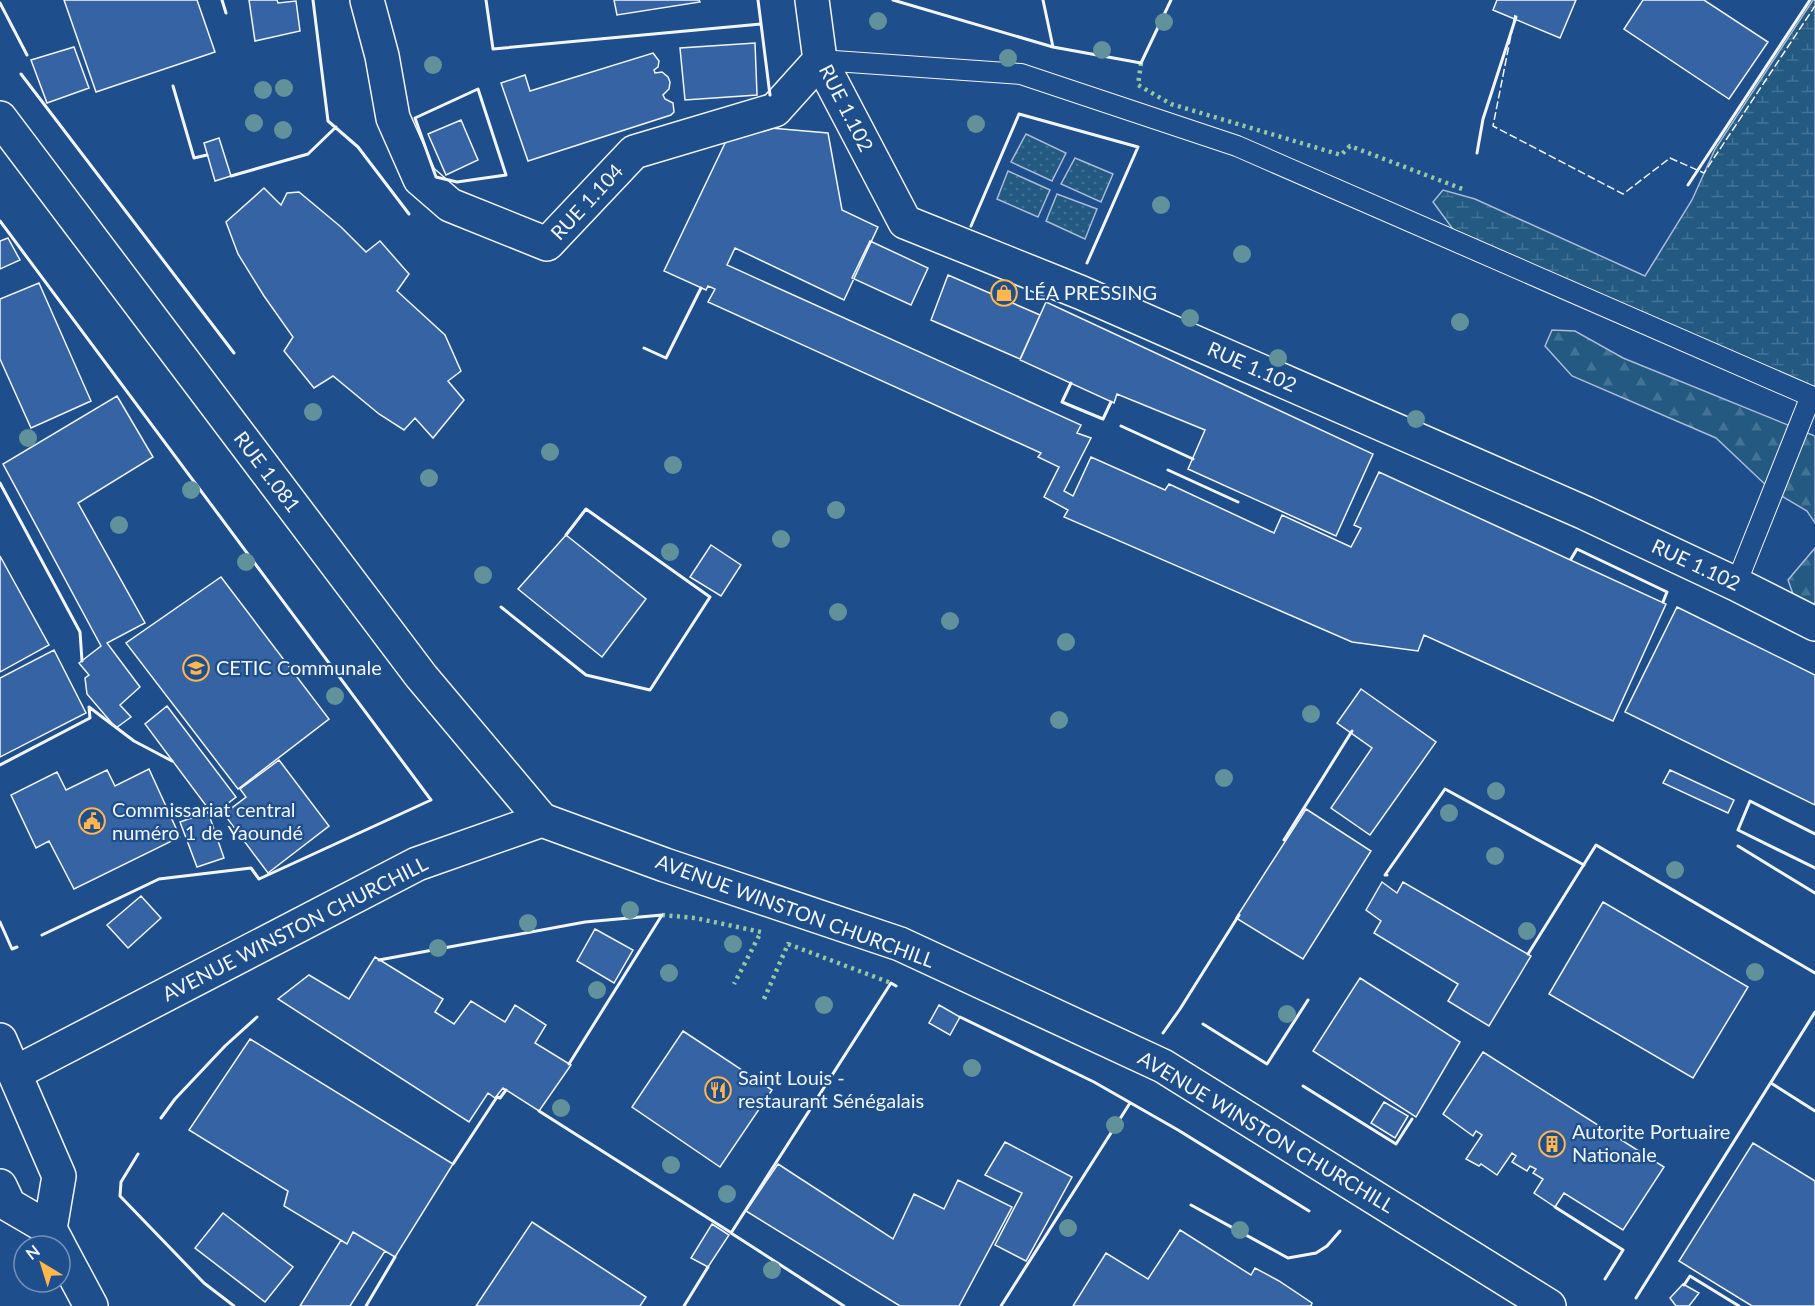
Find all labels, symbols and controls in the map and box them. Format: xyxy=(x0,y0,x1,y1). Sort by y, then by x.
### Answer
street label: RUE 1.102 xyxy=(815,60,879,155)
street label: RUE 1.104 xyxy=(545,158,628,244)
shop icon: LÉA PRESSING xyxy=(989,278,1019,308)
place label: LÉA PRESSING xyxy=(1024,280,1157,304)
street label: RUE 1.102 xyxy=(1204,336,1301,396)
street label: RUE 1.081 xyxy=(230,426,306,517)
street label: RUE 1.102 xyxy=(1648,533,1745,595)
school or university icon: CETIC Communale xyxy=(181,653,211,683)
place label: CETIC Communale xyxy=(216,655,382,679)
place label: Commissariat central numéro 1 de Yaoundé xyxy=(112,797,303,844)
public building icon: Commissariat central numéro 1 de Yaoundé xyxy=(77,806,107,836)
street label: AVENUE WINSTON CHURCHILL xyxy=(653,848,938,972)
street label: AVENUE WINSTON CHURCHILL xyxy=(158,851,431,1006)
street label: AVENUE WINSTON CHURCHILL xyxy=(1134,1045,1399,1217)
place label: Saint Louis - restaurant Sénégalais xyxy=(738,1065,924,1112)
restaurant icon: Saint Louis - restaurant Sénégalais xyxy=(703,1075,733,1105)
place label: Autorite Portuaire Nationale xyxy=(1572,1119,1730,1166)
building icon: Autorite Portuaire Nationale xyxy=(1537,1129,1567,1159)
north arrow xyxy=(12,1234,72,1294)
text: N xyxy=(22,1241,43,1263)

